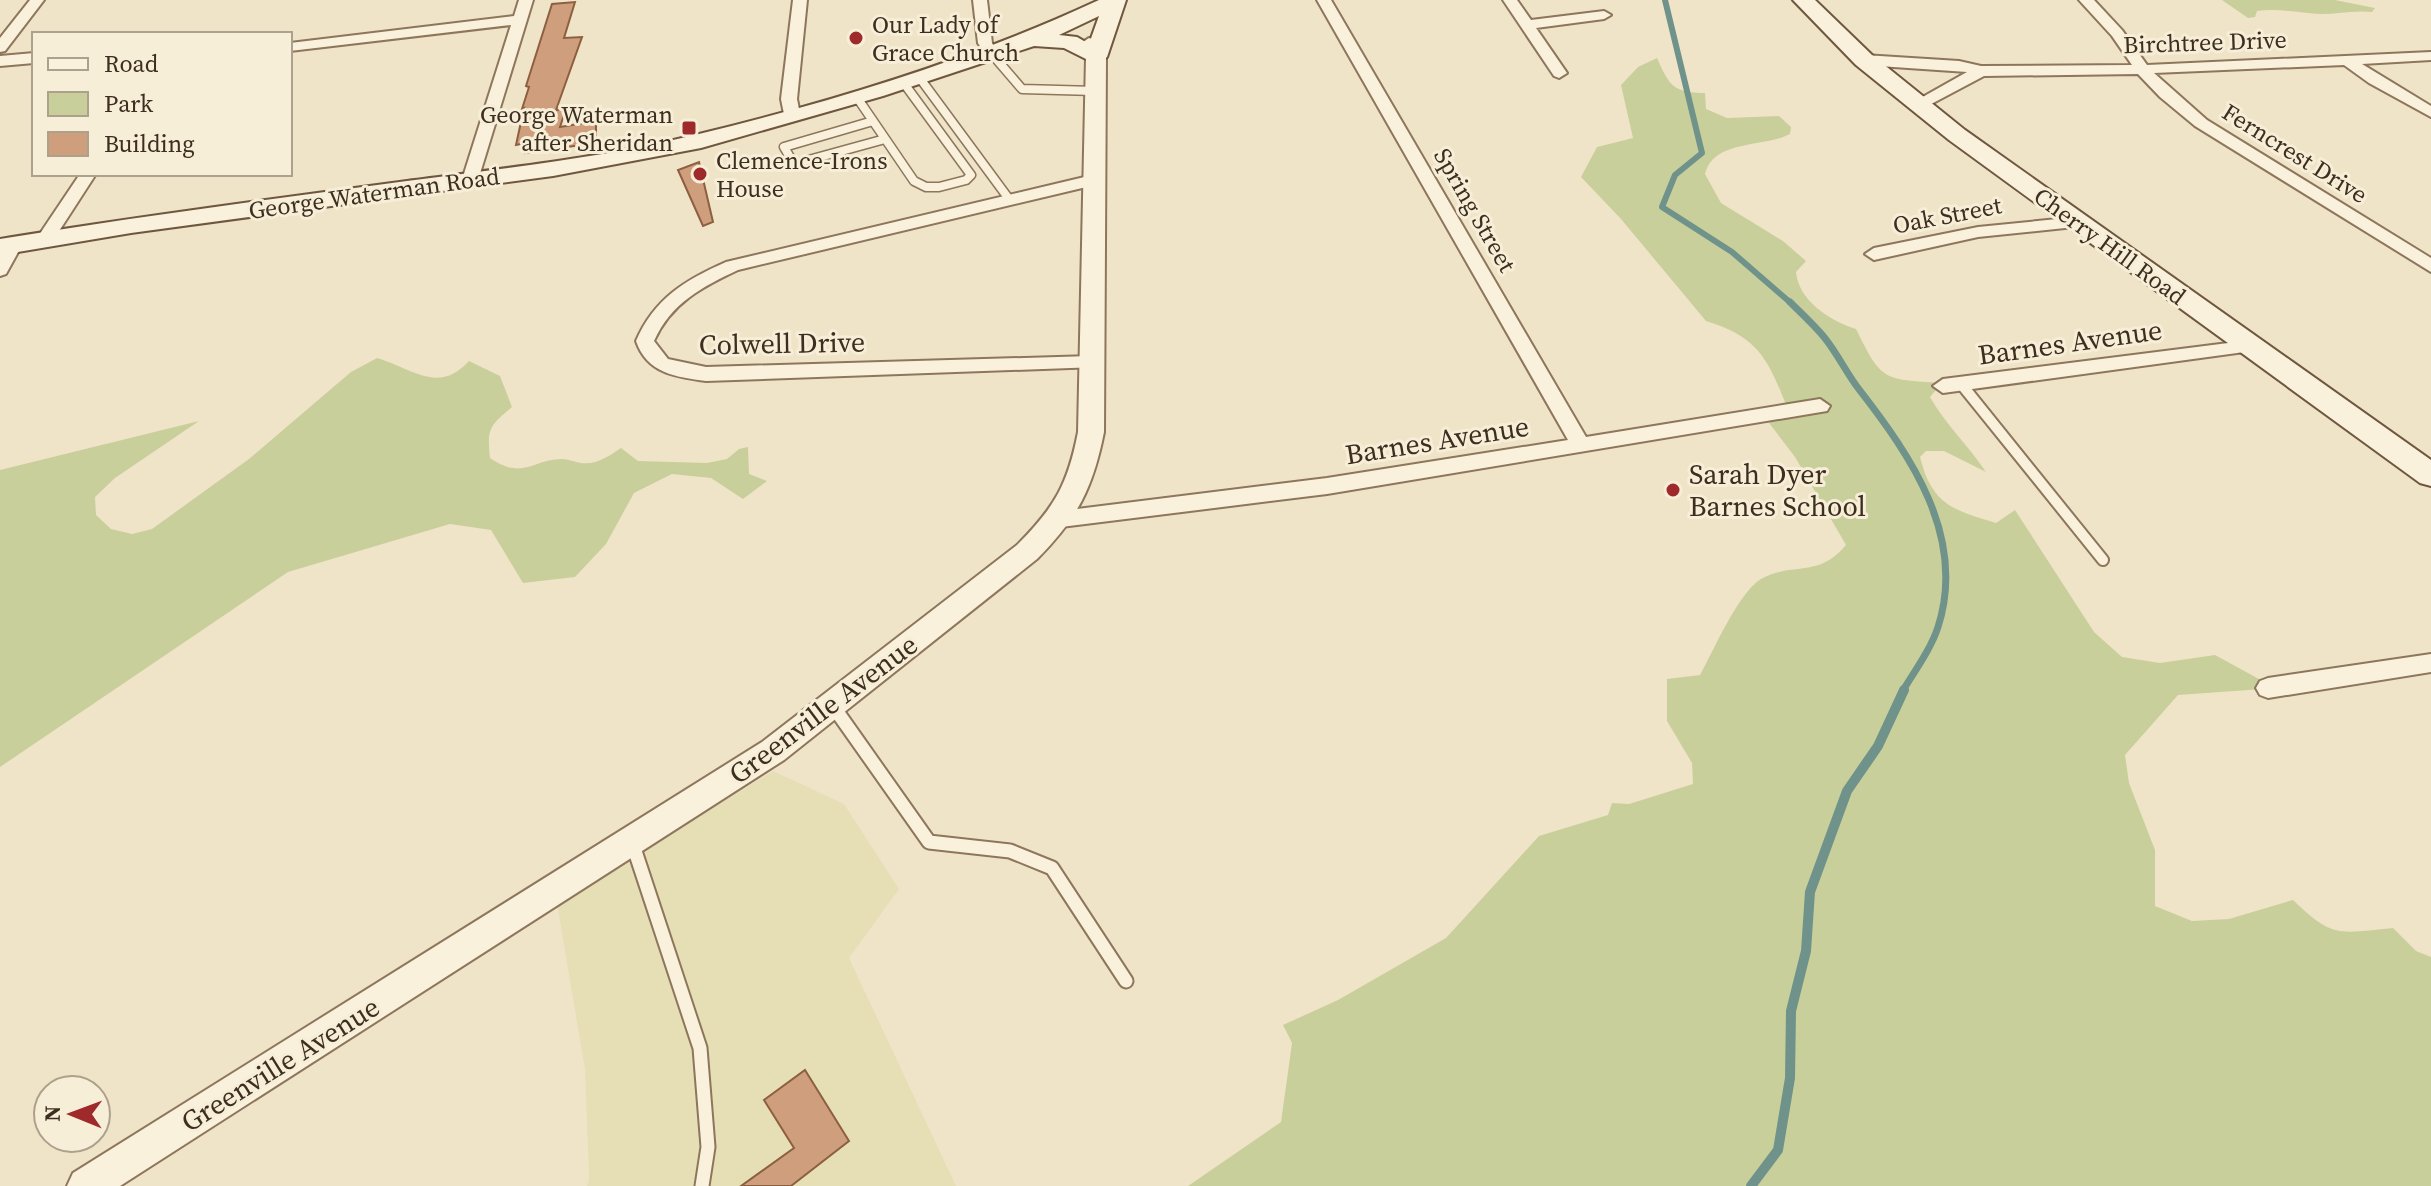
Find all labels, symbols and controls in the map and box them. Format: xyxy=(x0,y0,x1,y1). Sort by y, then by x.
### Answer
place label: Our Lady of Grace Church xyxy=(872,8,1019,69)
street label: Birchtree Drive xyxy=(2123,23,2287,61)
marker: Our Lady of Grace Church xyxy=(847,29,865,47)
legend xyxy=(32,32,292,176)
text: Road xyxy=(104,47,159,80)
text: Park xyxy=(104,87,154,120)
street label: Ferncrest Drive xyxy=(2216,95,2374,211)
place label: George Waterman after Sheridan xyxy=(480,98,673,159)
marker: George Waterman after Sheridan xyxy=(680,119,698,137)
text: Building xyxy=(104,127,195,160)
street label: Spring Street xyxy=(1426,142,1524,278)
place label: Clemence-Irons House xyxy=(716,144,888,205)
street label: George Waterman Road xyxy=(246,159,502,227)
marker: Clemence-Irons House xyxy=(691,165,709,183)
street label: Cherry Hill Road xyxy=(2027,180,2193,313)
street label: Oak Street xyxy=(1890,188,2004,242)
street label: Barnes Avenue xyxy=(1976,310,2164,374)
street label: Colwell Drive xyxy=(698,323,866,363)
street label: Barnes Avenue xyxy=(1342,407,1532,473)
place label: Sarah Dyer Barnes School xyxy=(1689,455,1866,525)
marker: Sarah Dyer Barnes School xyxy=(1664,481,1682,499)
street label: Greenville Avenue xyxy=(721,625,925,793)
street label: Greenville Avenue xyxy=(174,988,386,1140)
north arrow xyxy=(32,1074,112,1154)
text: N xyxy=(37,1105,67,1122)

